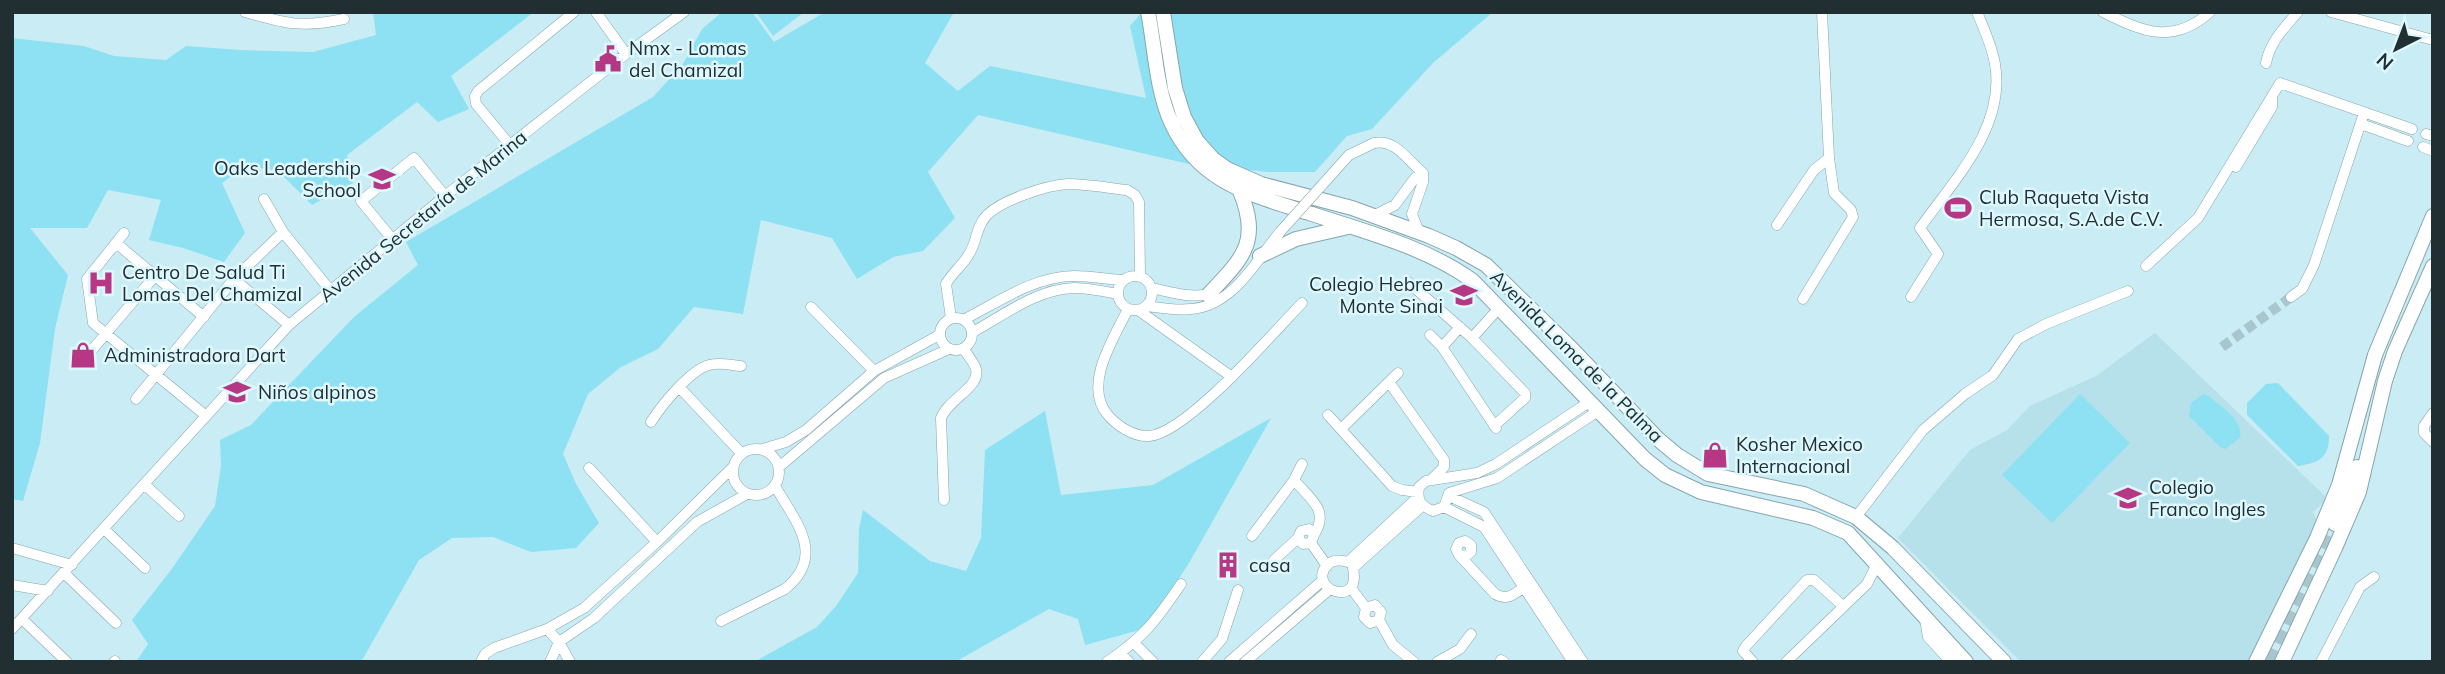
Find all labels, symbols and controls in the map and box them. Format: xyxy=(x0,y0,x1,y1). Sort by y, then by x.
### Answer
north arrow xyxy=(2361,14,2431,84)
place label: Nmx - Lomas del Chamizal xyxy=(629,36,747,82)
public building icon: Nmx - Lomas del Chamizal xyxy=(593,44,623,74)
text: N xyxy=(2371,48,2398,75)
street label: Avenida Secretaría de Marina xyxy=(314,125,532,307)
place label: Oaks Leadership School xyxy=(214,156,361,202)
school or university icon: Oaks Leadership School xyxy=(367,164,397,194)
place label: Club Raqueta Vista Hermosa, S.A.de C.V. xyxy=(1979,185,2163,231)
sports icon: Club Raqueta Vista Hermosa, S.A.de C.V. xyxy=(1943,193,1973,223)
place label: Centro De Salud Ti Lomas Del Chamizal xyxy=(122,260,302,306)
street label: Avenida Loma de la Palma xyxy=(1485,264,1669,448)
hospital icon: Centro De Salud Ti Lomas Del Chamizal xyxy=(86,268,116,298)
place label: Colegio Hebreo Monte Sinai xyxy=(1309,272,1443,318)
school or university icon: Colegio Hebreo Monte Sinai xyxy=(1449,280,1479,310)
shop icon: Administradora Dart xyxy=(68,340,98,370)
place label: Administradora Dart xyxy=(104,343,286,367)
school or university icon: Niños alpinos xyxy=(222,377,252,407)
place label: Niños alpinos xyxy=(258,380,376,404)
place label: Kosher Mexico Internacional xyxy=(1736,432,1863,478)
shop icon: Kosher Mexico Internacional xyxy=(1700,440,1730,470)
place label: Colegio Franco Ingles xyxy=(2149,475,2266,521)
school or university icon: Colegio Franco Ingles xyxy=(2113,483,2143,513)
building icon: casa xyxy=(1213,550,1243,580)
place label: casa xyxy=(1249,553,1291,577)

